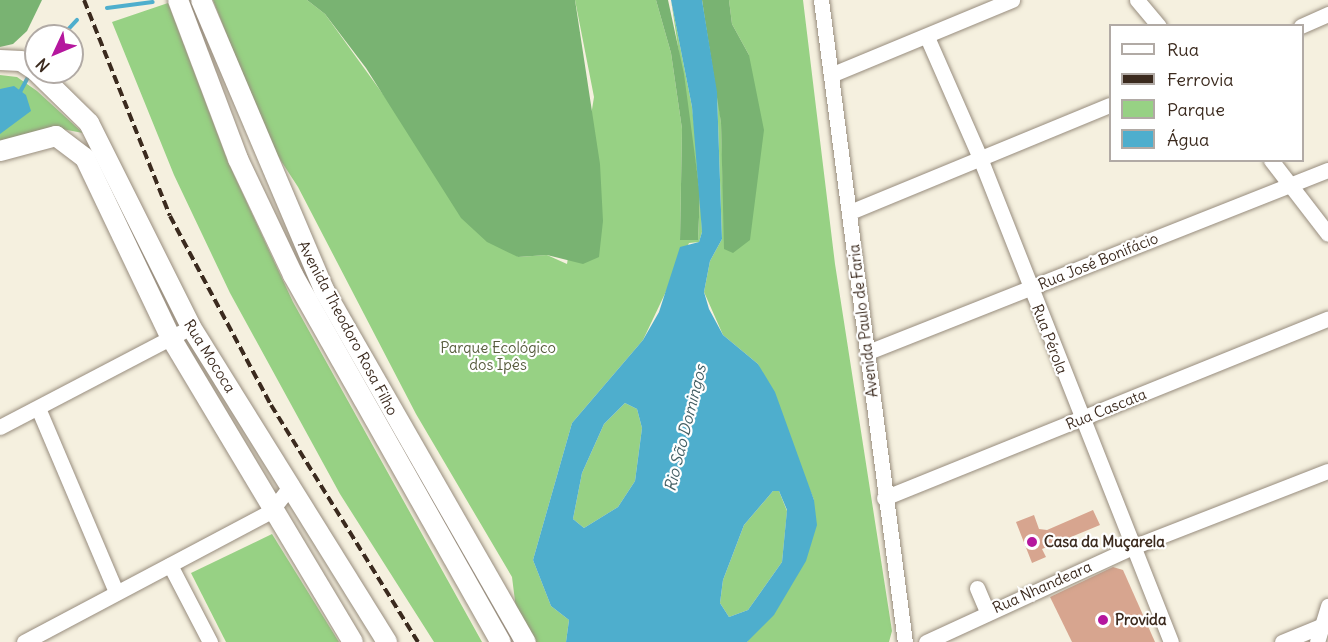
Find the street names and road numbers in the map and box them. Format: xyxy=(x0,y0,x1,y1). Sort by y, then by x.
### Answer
street label: Rua José Bonifácio xyxy=(1035,229,1161,293)
street label: Avenida Theodoro Rosa Filho xyxy=(294,238,402,418)
street label: Avenida Paulo de Faria xyxy=(845,243,881,399)
street label: Rua Pérola xyxy=(1028,302,1072,376)
street label: Rua Mococa xyxy=(180,316,240,396)
street label: Rua Cascata xyxy=(1063,385,1149,433)
street label: Rua Nhandeara xyxy=(990,557,1094,617)

